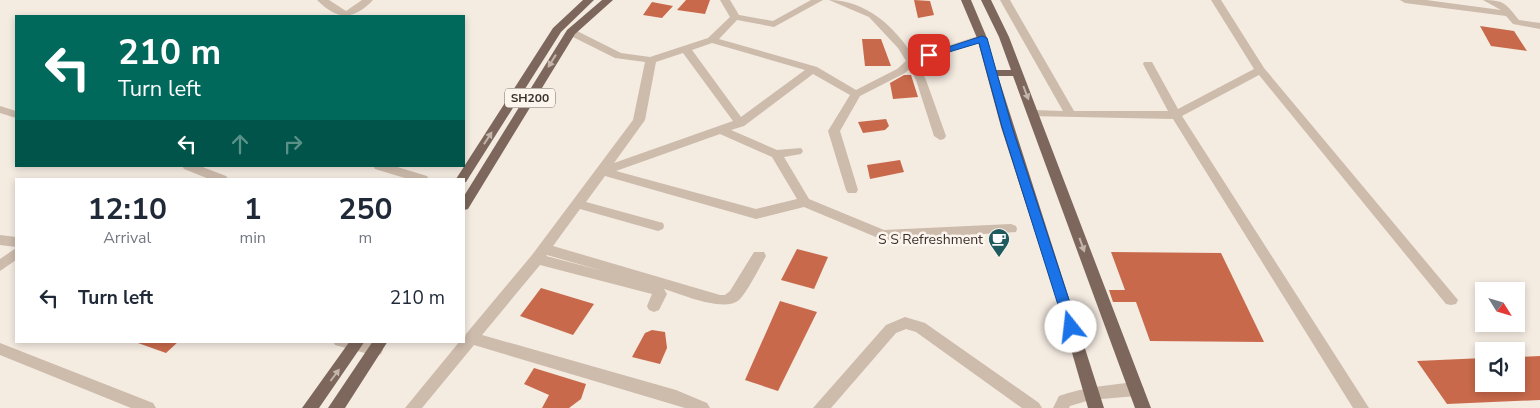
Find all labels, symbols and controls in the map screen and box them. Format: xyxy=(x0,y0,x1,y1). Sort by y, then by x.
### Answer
text: 210 m xyxy=(118,29,221,76)
pin xyxy=(908,34,950,76)
icon: left xyxy=(35,35,100,100)
icon: arrive xyxy=(915,41,943,69)
one-way arrow xyxy=(548,55,557,68)
text: Turn left xyxy=(118,74,201,104)
one-way arrow xyxy=(1022,86,1030,100)
road number: SH200 xyxy=(505,89,555,108)
icon: left xyxy=(173,130,201,158)
icon: ahead xyxy=(226,130,254,158)
icon: right xyxy=(279,130,307,158)
one-way arrow xyxy=(483,131,493,144)
text: 12:10 xyxy=(88,189,167,230)
text: 1 xyxy=(244,189,262,230)
text: 250 xyxy=(338,189,392,230)
text: Arrival xyxy=(103,227,151,249)
text: min xyxy=(239,227,266,249)
text: m xyxy=(359,227,372,249)
cafe icon: S S Refreshment xyxy=(987,227,1011,258)
place label: S S Refreshment xyxy=(878,230,983,249)
one-way arrow xyxy=(1078,238,1086,253)
north arrow xyxy=(1475,282,1525,332)
map controls xyxy=(1475,282,1525,392)
icon: left xyxy=(35,284,63,312)
text: Turn left xyxy=(78,285,153,311)
text: 210 m xyxy=(390,285,445,311)
position arrow xyxy=(1044,300,1096,352)
button: sound xyxy=(1475,342,1525,392)
one-way arrow xyxy=(330,368,340,382)

